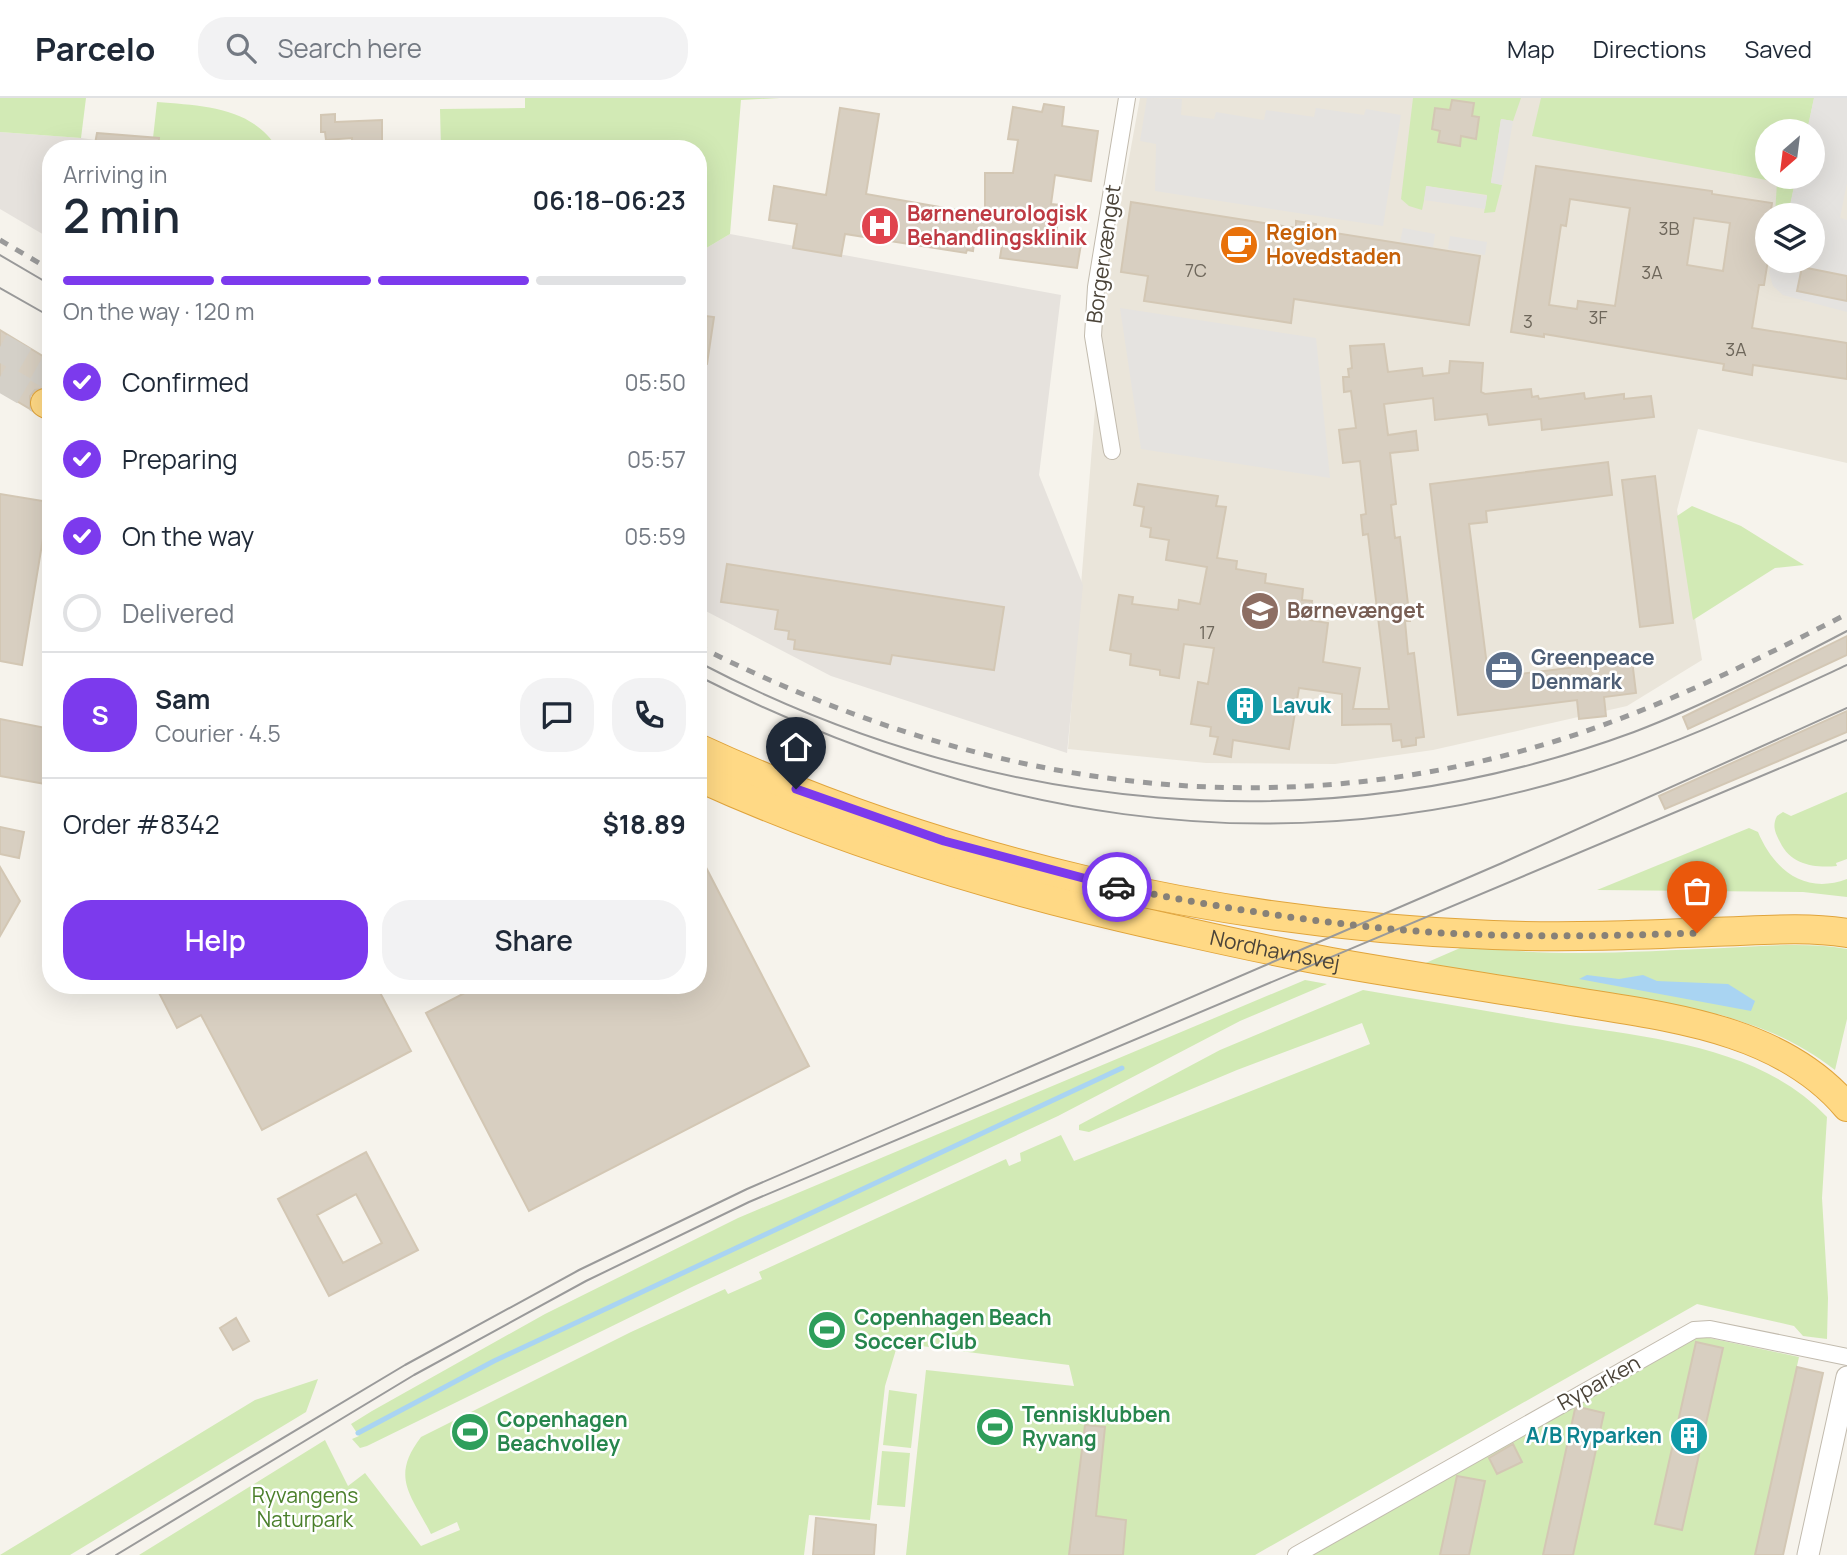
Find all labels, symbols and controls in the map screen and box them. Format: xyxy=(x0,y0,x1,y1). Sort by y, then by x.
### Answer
search box xyxy=(198,17,688,80)
text: Parcelo xyxy=(35,26,156,71)
icon: search xyxy=(222,29,260,67)
text: Search here xyxy=(278,30,422,66)
text: Map xyxy=(1507,32,1555,65)
text: Directions xyxy=(1593,32,1706,65)
text: Saved xyxy=(1744,32,1812,65)
north arrow xyxy=(1755,119,1825,189)
map controls xyxy=(1755,119,1825,273)
text: Arriving in xyxy=(63,158,168,190)
text: 06:18–06:23 xyxy=(532,182,686,218)
street label: Borgervænget xyxy=(1079,183,1127,325)
text: 2 min xyxy=(63,184,180,247)
place label: Børneneurologisk Behandlingsklinik xyxy=(907,199,1088,251)
button: layers xyxy=(1755,203,1825,273)
hospital icon: Børneneurologisk Behandlingsklinik xyxy=(859,205,901,247)
house number: 3B xyxy=(1659,216,1680,240)
place label: Region Hovedstaden xyxy=(1266,218,1401,270)
cafe icon: Region Hovedstaden xyxy=(1218,224,1260,266)
house number: 7C xyxy=(1185,258,1207,282)
house number: 3A xyxy=(1641,260,1663,284)
text: On the way · 120 m xyxy=(63,295,255,327)
house number: 3F xyxy=(1588,305,1608,329)
house number: 3 xyxy=(1523,309,1533,333)
house number: 3A xyxy=(1725,337,1747,361)
icon: check xyxy=(63,363,101,401)
text: Confirmed xyxy=(122,364,249,400)
text: 05:50 xyxy=(624,366,686,398)
icon: check xyxy=(63,440,101,478)
text: Preparing xyxy=(122,441,238,477)
text: 05:57 xyxy=(627,443,686,475)
icon: check xyxy=(63,517,101,555)
text: On the way xyxy=(122,518,254,554)
text: 05:59 xyxy=(624,520,686,552)
school or university icon: Børnevænget xyxy=(1239,590,1281,632)
text: Delivered xyxy=(122,595,234,631)
place label: Børnevænget xyxy=(1287,596,1425,624)
house number: 17 xyxy=(1199,620,1215,644)
place label: Greenpeace Denmark xyxy=(1531,643,1655,695)
office icon: Greenpeace Denmark xyxy=(1483,649,1525,691)
button: chat xyxy=(520,678,594,752)
button: phone xyxy=(612,678,686,752)
text: Sam xyxy=(155,681,210,717)
building icon: Lavuk xyxy=(1224,685,1266,727)
place label: Lavuk xyxy=(1272,691,1332,719)
text: S xyxy=(91,697,109,733)
text: Courier · 4.5 xyxy=(155,717,281,749)
pin xyxy=(766,717,826,789)
icon: home xyxy=(777,728,815,766)
text: Order #8342 xyxy=(63,806,220,842)
text: $18.89 xyxy=(602,806,686,842)
courier xyxy=(1082,852,1152,922)
pin xyxy=(1667,861,1727,933)
icon: car xyxy=(1098,868,1136,906)
icon: bag xyxy=(1678,872,1716,910)
button: Help xyxy=(63,900,368,980)
button: Share xyxy=(382,900,686,980)
street label: Nordhavnsvej xyxy=(1208,923,1342,976)
place label: Copenhagen Beach Soccer Club xyxy=(854,1303,1052,1355)
sports icon: Copenhagen Beach Soccer Club xyxy=(806,1309,848,1351)
street label: Ryparken xyxy=(1552,1348,1645,1416)
place label: Tennisklubben Ryvang xyxy=(1022,1400,1171,1452)
place label: Copenhagen Beachvolley xyxy=(497,1405,628,1457)
sports icon: Tennisklubben Ryvang xyxy=(974,1406,1016,1448)
sports icon: Copenhagen Beachvolley xyxy=(449,1411,491,1453)
building icon: A/B Ryparken xyxy=(1668,1415,1710,1457)
place label: A/B Ryparken xyxy=(1526,1421,1662,1449)
park label: Ryvangens Naturpark xyxy=(252,1481,358,1533)

